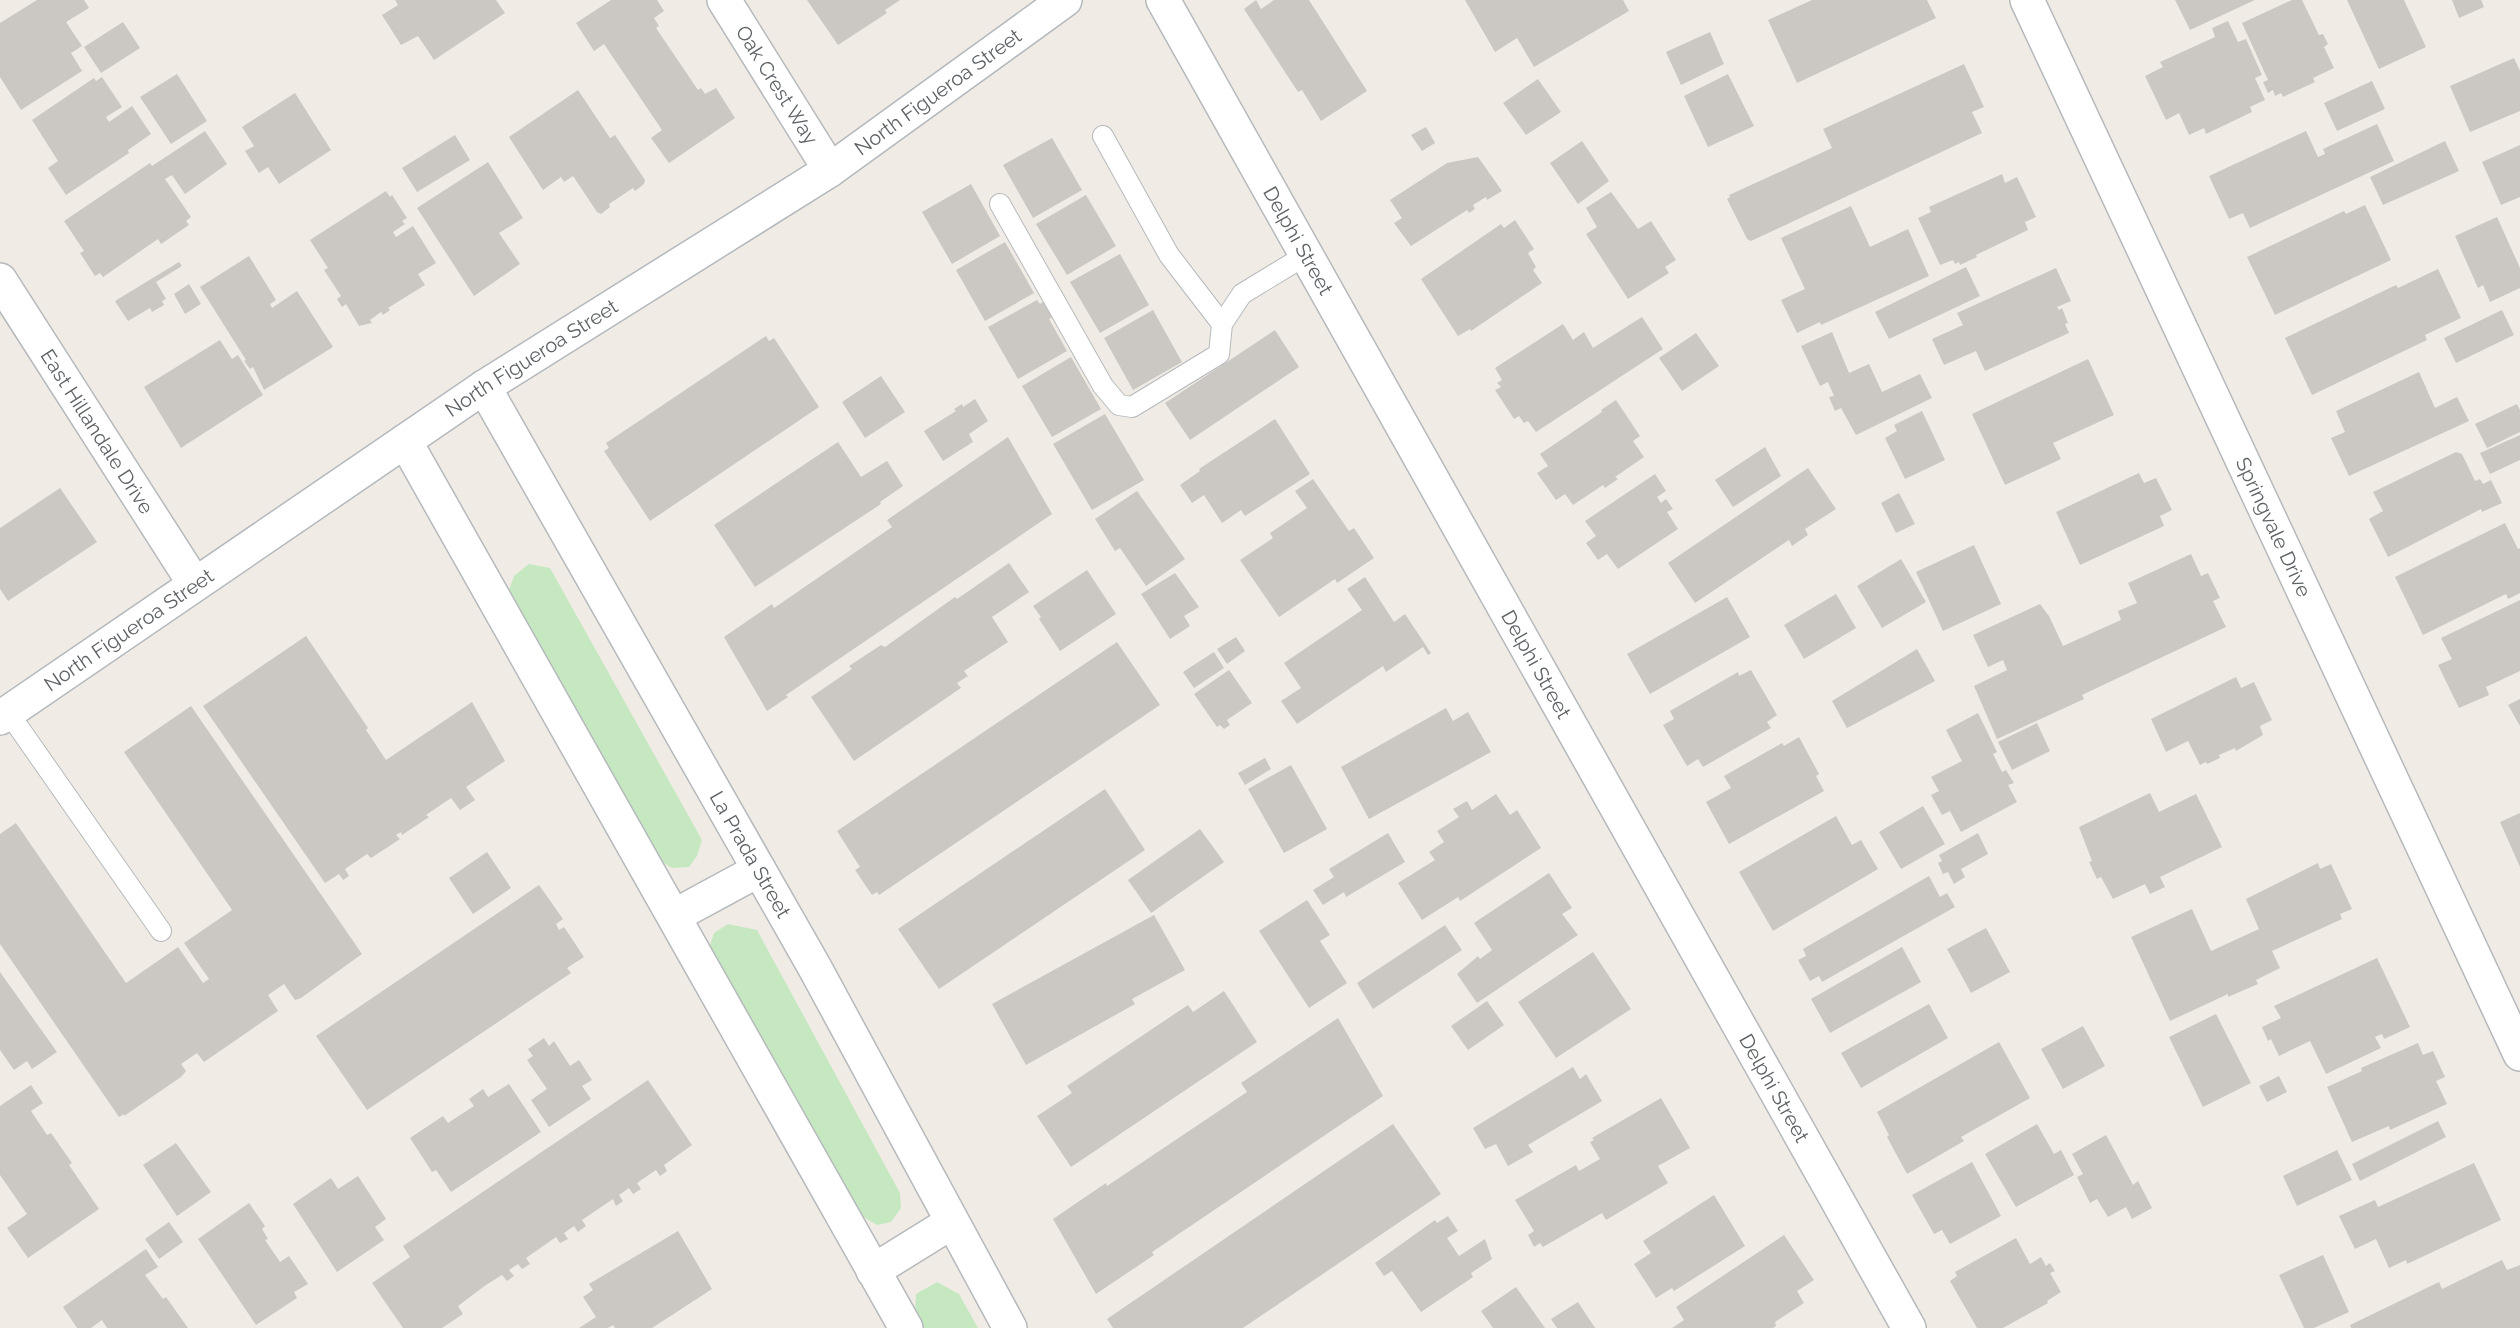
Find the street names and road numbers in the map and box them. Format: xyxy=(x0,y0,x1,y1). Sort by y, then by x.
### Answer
street label: Oak Crest Way xyxy=(731,21,823,149)
street label: North Figueroa Street xyxy=(850,23,1026,160)
street label: Delphi Street xyxy=(1258,182,1338,299)
street label: North Figueroa Street xyxy=(441,294,622,422)
street label: East Hillandale Drive xyxy=(36,345,159,519)
street label: Springvale Drive xyxy=(2231,454,2317,601)
street label: North Figueroa Street xyxy=(39,563,218,696)
street label: Delphi Street xyxy=(1496,606,1576,723)
street label: La Prada Street xyxy=(705,787,796,922)
street label: Delphi Street xyxy=(1734,1030,1814,1147)

